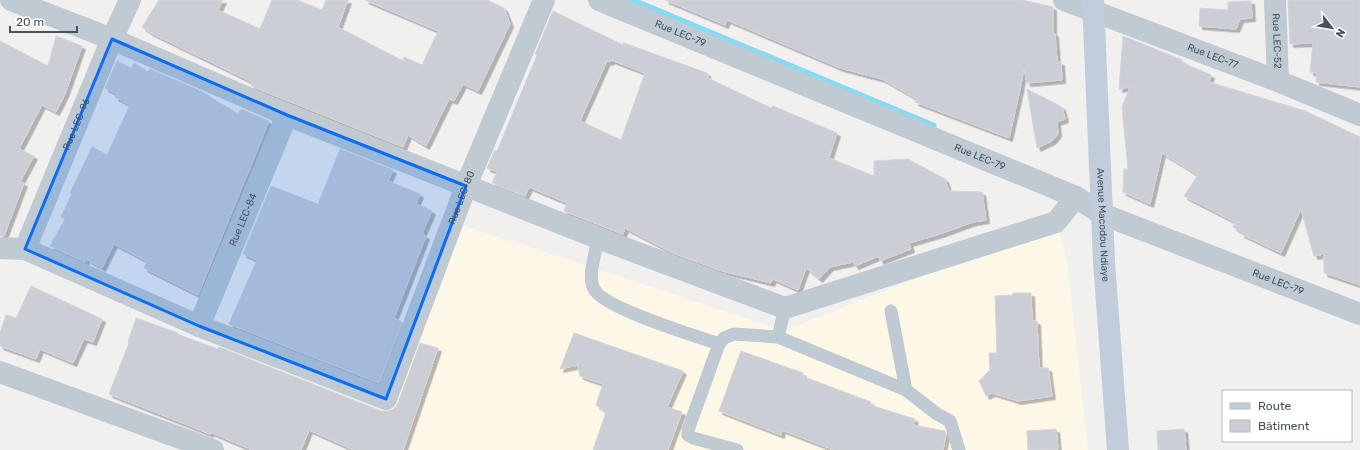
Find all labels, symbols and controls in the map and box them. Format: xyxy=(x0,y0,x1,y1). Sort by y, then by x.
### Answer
scale bar xyxy=(10,8,77,34)
north arrow xyxy=(1312,8,1352,48)
street label: Rue LEC-52 xyxy=(1269,13,1284,69)
text: 20 m xyxy=(16,15,44,29)
street label: Rue LEC-79 xyxy=(653,18,708,50)
text: N xyxy=(1332,26,1348,40)
street label: Rue LEC-77 xyxy=(1186,41,1240,71)
street label: Rue LEC-96 xyxy=(61,96,93,152)
street label: Rue LEC-79 xyxy=(952,141,1007,173)
street label: Avenue Macodou Ndiaye xyxy=(1094,168,1111,283)
street label: Rue LEC-80 xyxy=(446,169,478,226)
street label: Rue LEC-84 xyxy=(227,192,260,248)
street label: Rue LEC-79 xyxy=(1251,267,1306,298)
legend xyxy=(1222,390,1352,442)
text: Route xyxy=(1258,399,1292,413)
text: Bâtiment xyxy=(1258,419,1310,433)

